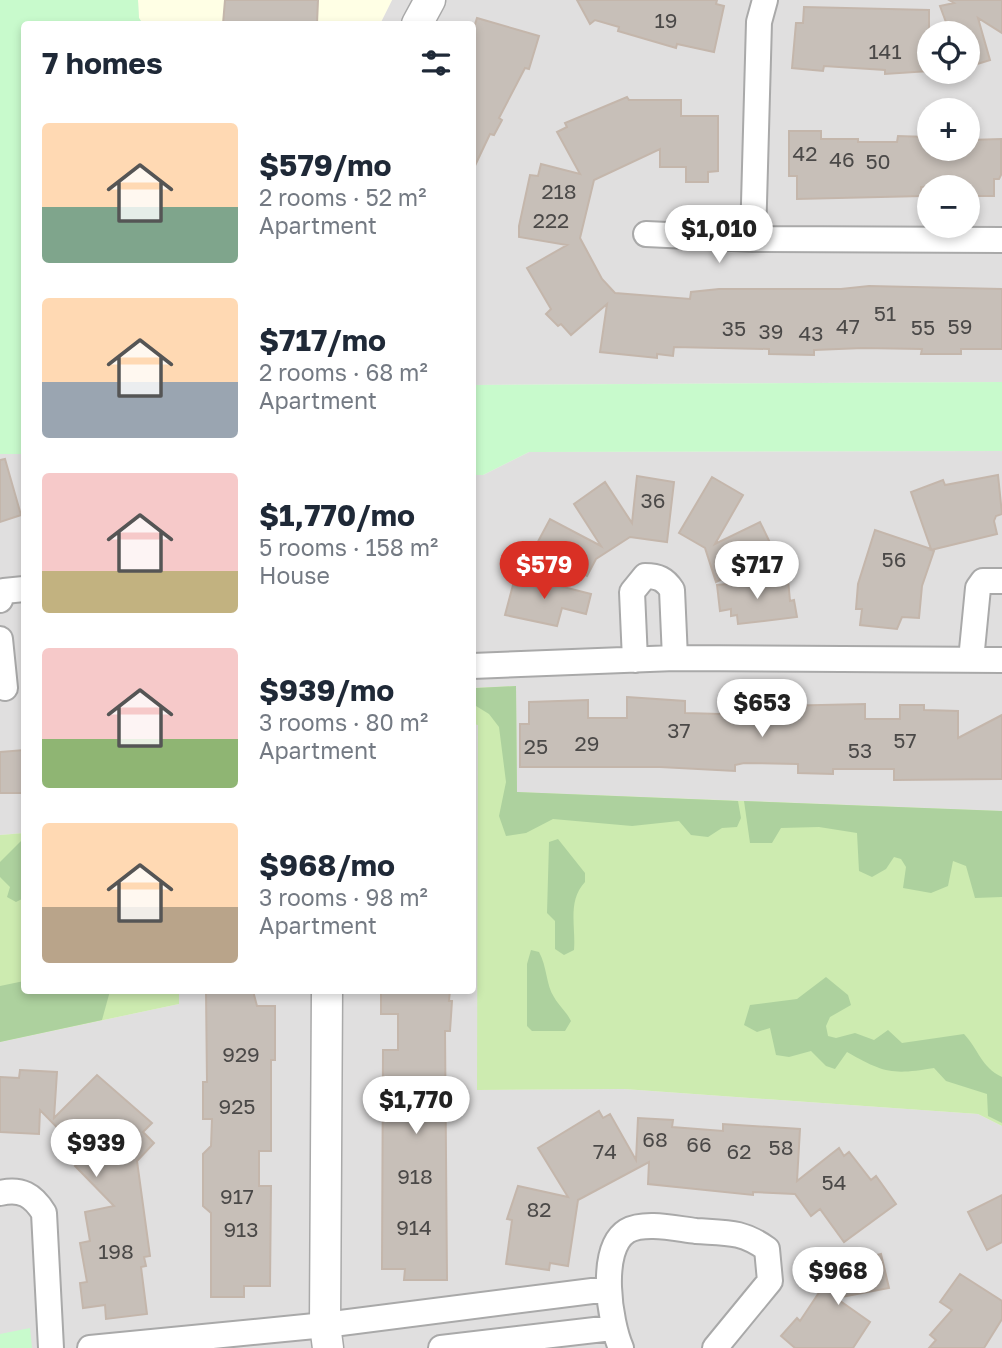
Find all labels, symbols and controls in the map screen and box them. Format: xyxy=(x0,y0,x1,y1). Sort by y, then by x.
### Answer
house number: 19 xyxy=(655,7,677,33)
map controls xyxy=(917,21,980,238)
button: locate xyxy=(917,21,980,84)
house number: 141 xyxy=(868,38,902,64)
icon: filters xyxy=(417,44,455,82)
text: 7 homes xyxy=(42,45,163,81)
button: + xyxy=(917,98,980,161)
house number: 42 xyxy=(793,140,818,166)
house number: 46 xyxy=(829,146,855,172)
text: $579/mo xyxy=(259,147,391,183)
house number: 50 xyxy=(865,148,891,174)
icon: home xyxy=(98,151,182,235)
button: − xyxy=(917,175,980,238)
house number: 218 xyxy=(541,178,577,204)
text: 2 rooms · 52 m² xyxy=(259,183,426,211)
pin: $1,010 xyxy=(662,205,776,265)
house number: 222 xyxy=(533,207,569,233)
text: Apartment xyxy=(259,211,377,239)
text: $1,010 xyxy=(681,214,757,242)
house number: 51 xyxy=(874,300,896,326)
house number: 47 xyxy=(836,313,860,339)
house number: 59 xyxy=(948,313,972,339)
house number: 55 xyxy=(911,314,935,340)
house number: 35 xyxy=(722,315,746,341)
house number: 39 xyxy=(759,318,784,344)
house number: 43 xyxy=(798,320,824,346)
text: $717/mo xyxy=(259,322,386,358)
icon: home xyxy=(98,326,182,410)
text: 2 rooms · 68 m² xyxy=(259,358,428,386)
text: Apartment xyxy=(259,386,377,414)
house number: 36 xyxy=(641,487,666,513)
text: $1,770/mo xyxy=(259,497,415,533)
icon: home xyxy=(98,501,182,585)
text: 5 rooms · 158 m² xyxy=(259,533,438,561)
pin: $579 xyxy=(503,542,585,601)
pin: $717 xyxy=(716,542,798,601)
house number: 56 xyxy=(882,546,906,572)
text: $579 xyxy=(516,550,572,578)
text: $717 xyxy=(731,550,783,578)
text: House xyxy=(259,561,330,589)
text: $939/mo xyxy=(259,672,394,708)
icon: home xyxy=(98,676,182,760)
pin: $653 xyxy=(721,680,803,739)
text: $653 xyxy=(733,688,791,716)
text: 3 rooms · 80 m² xyxy=(259,708,428,736)
house number: 37 xyxy=(667,717,691,743)
house number: 57 xyxy=(893,727,917,753)
house number: 29 xyxy=(575,730,599,756)
house number: 25 xyxy=(524,733,548,759)
text: Apartment xyxy=(259,736,377,764)
house number: 53 xyxy=(848,737,872,763)
text: $968/mo xyxy=(259,847,395,883)
icon: home xyxy=(98,851,182,935)
text: 3 rooms · 98 m² xyxy=(259,883,428,911)
text: Apartment xyxy=(259,911,377,939)
house number: 929 xyxy=(222,1041,260,1067)
pin: $1,770 xyxy=(359,1076,473,1136)
text: $1,770 xyxy=(379,1085,453,1113)
house number: 925 xyxy=(218,1093,256,1119)
pin: $939 xyxy=(55,1120,137,1179)
house number: 68 xyxy=(642,1126,668,1152)
text: $939 xyxy=(67,1128,125,1156)
house number: 66 xyxy=(686,1131,712,1157)
house number: 58 xyxy=(769,1134,794,1160)
house number: 74 xyxy=(593,1138,617,1164)
house number: 62 xyxy=(727,1138,751,1164)
house number: 918 xyxy=(397,1163,433,1189)
house number: 54 xyxy=(822,1169,847,1195)
house number: 917 xyxy=(220,1183,254,1209)
house number: 82 xyxy=(527,1196,552,1222)
house number: 914 xyxy=(396,1214,432,1240)
house number: 913 xyxy=(223,1216,259,1242)
house number: 198 xyxy=(98,1238,134,1264)
pin: $968 xyxy=(797,1248,879,1307)
text: $968 xyxy=(808,1256,868,1284)

